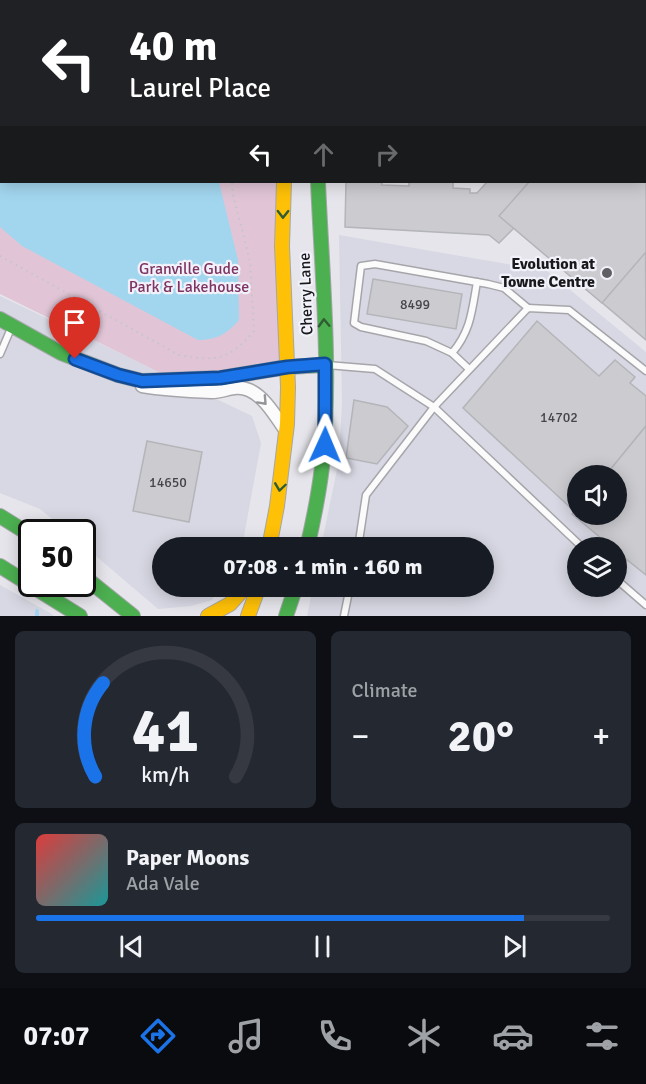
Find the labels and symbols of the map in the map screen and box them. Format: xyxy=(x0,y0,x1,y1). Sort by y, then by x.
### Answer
one-way arrow xyxy=(277,209,289,218)
street label: Cherry Lane xyxy=(295,252,317,336)
place label: Evolution at Towne Centre xyxy=(501,254,595,292)
park label: Granville Gude Park & Lakehouse xyxy=(129,259,249,297)
marker: Evolution at Towne Centre xyxy=(600,266,614,280)
house number: 8499 xyxy=(400,296,430,313)
pin xyxy=(49,297,100,359)
one-way arrow xyxy=(317,318,330,327)
one-way arrow xyxy=(255,394,266,405)
house number: 14702 xyxy=(540,409,578,426)
position arrow xyxy=(293,413,357,477)
house number: 14650 xyxy=(149,474,187,491)
one-way arrow xyxy=(275,482,287,491)
speed limit sign: 50 xyxy=(18,519,96,597)

